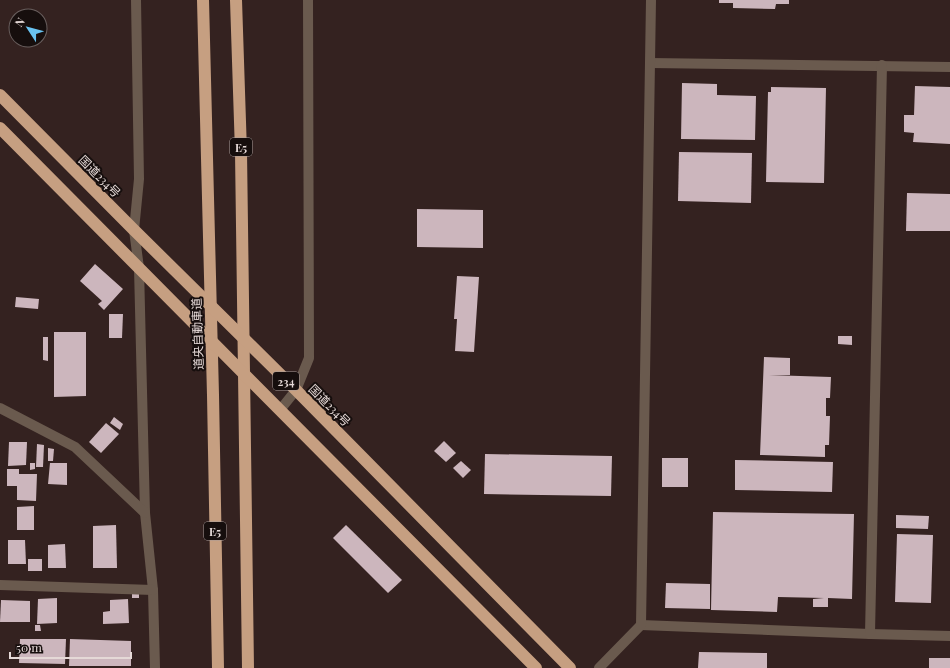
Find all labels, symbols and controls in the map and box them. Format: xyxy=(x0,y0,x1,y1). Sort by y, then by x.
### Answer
north arrow xyxy=(8,8,48,48)
text: N xyxy=(11,14,28,29)
road number: E5 xyxy=(230,138,252,156)
street label: 国道234号 xyxy=(76,152,124,200)
street label: 道央自動車道 xyxy=(188,298,206,370)
road number: 234 xyxy=(273,372,299,390)
street label: 国道234号 xyxy=(306,381,354,429)
road number: E5 xyxy=(204,522,226,540)
scale bar xyxy=(10,634,131,660)
text: 50 m xyxy=(16,639,42,655)

